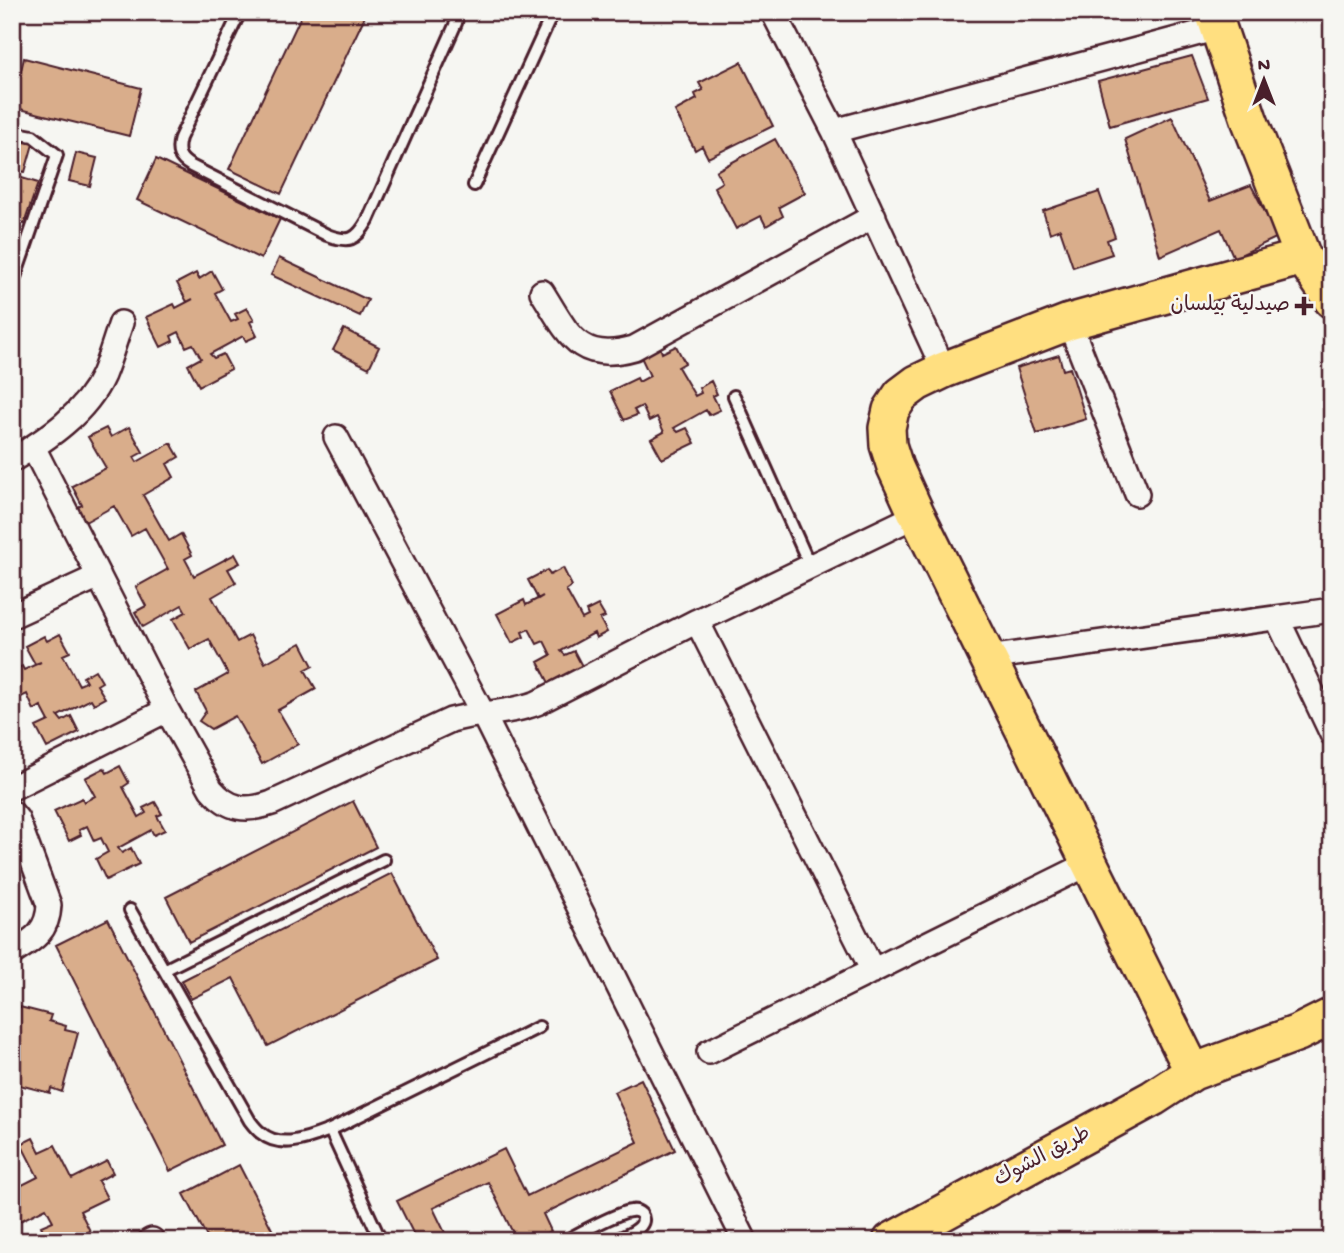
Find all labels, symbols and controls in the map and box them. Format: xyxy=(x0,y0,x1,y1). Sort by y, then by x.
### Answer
north arrow xyxy=(1228,46,1298,116)
text: N xyxy=(1258,55,1270,78)
place label: صيدلية بيلسان xyxy=(1171,294,1290,319)
marker: صيدلية بيلسان xyxy=(1296,298,1312,314)
street label: طريق الشوك xyxy=(991,1122,1095,1194)

